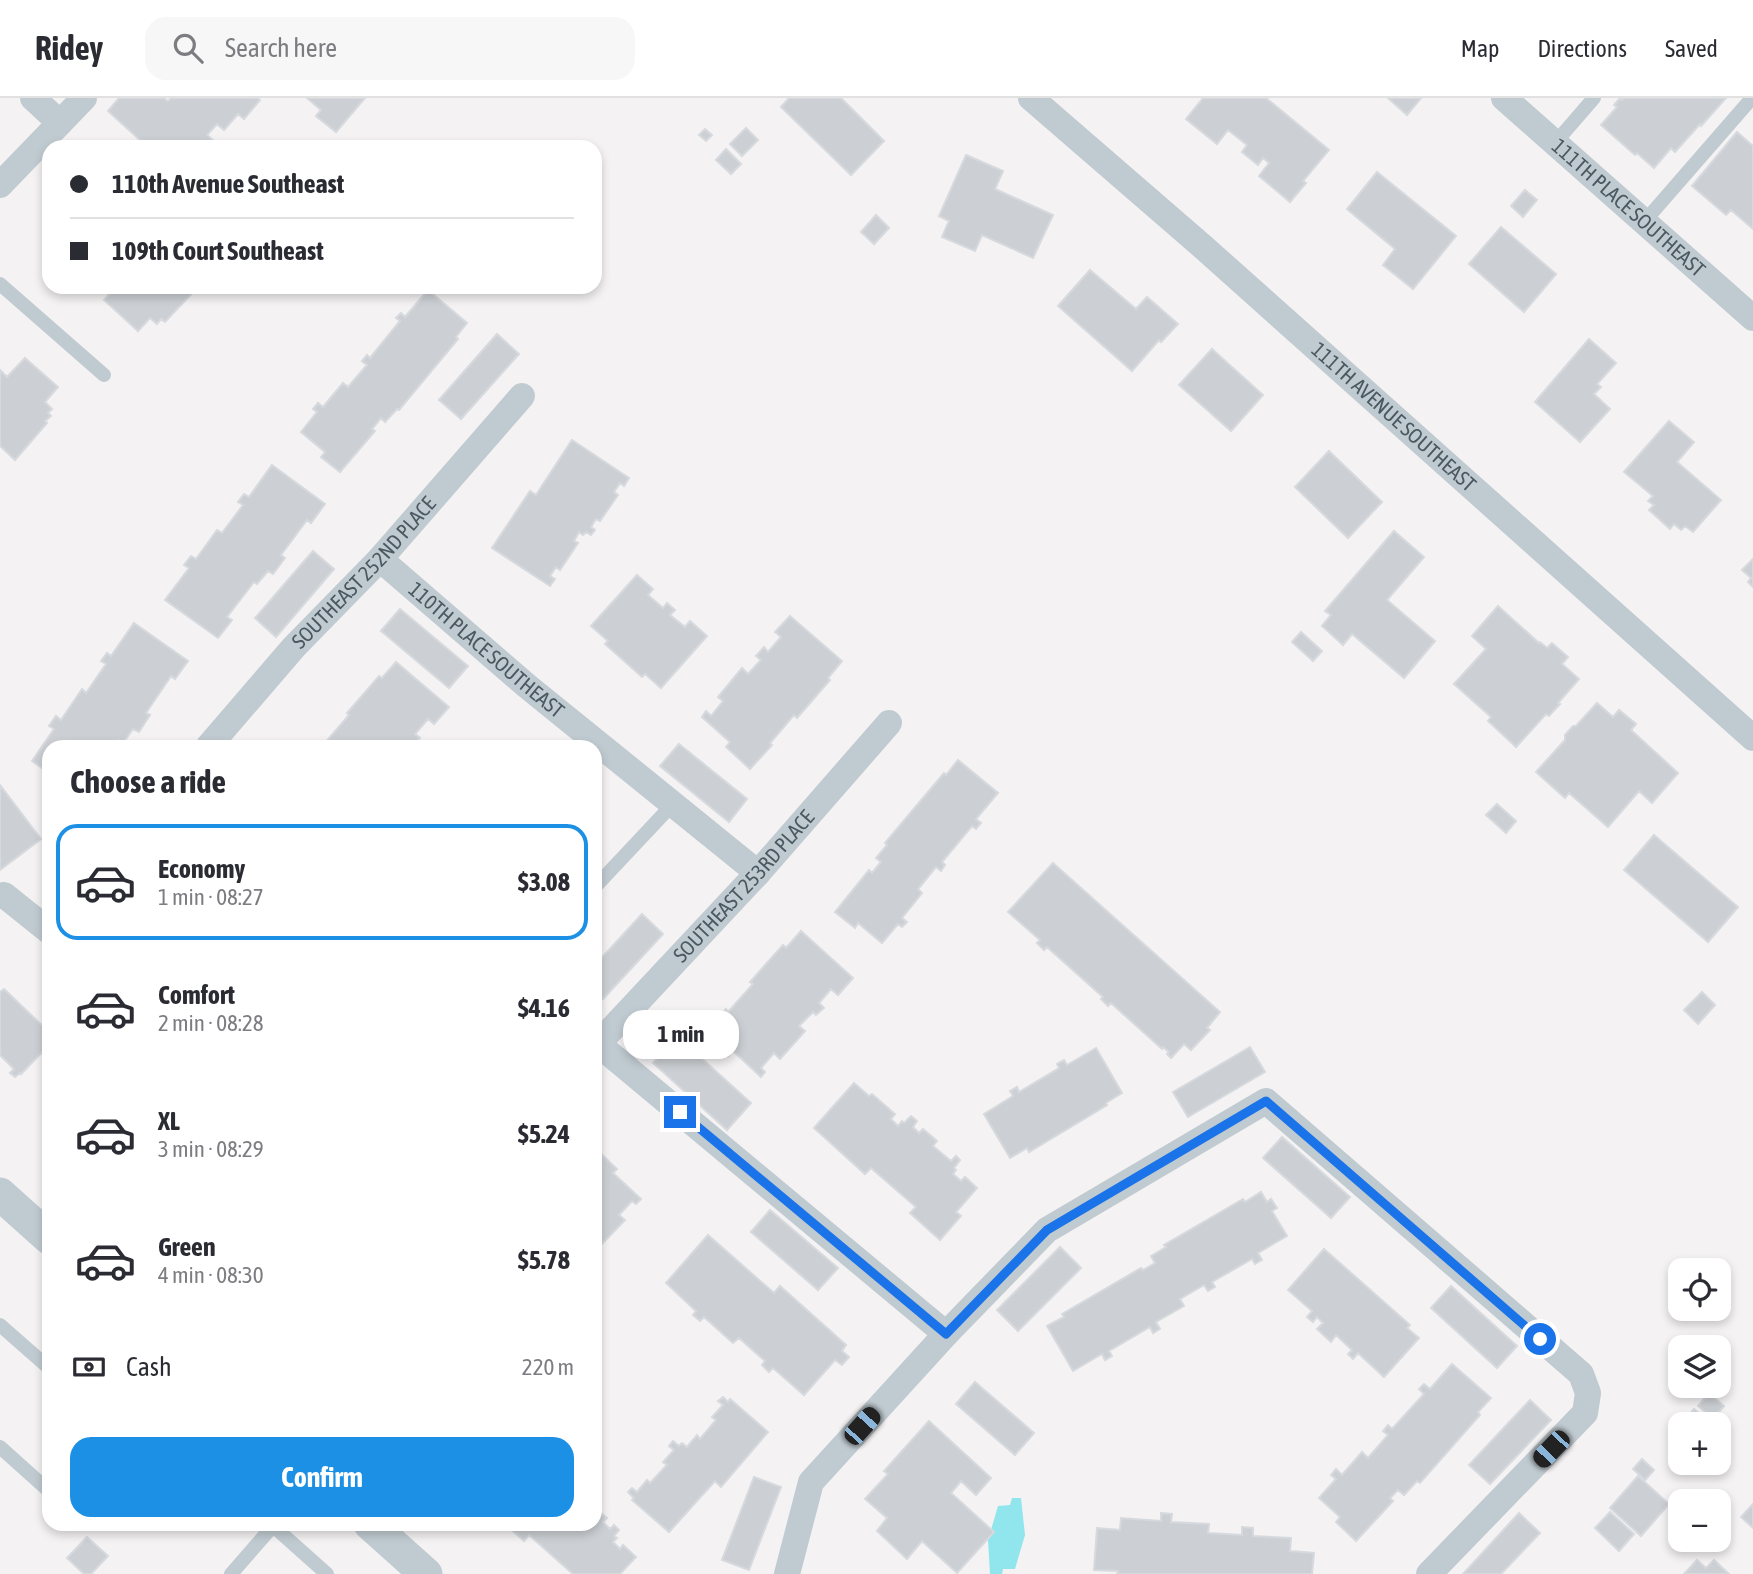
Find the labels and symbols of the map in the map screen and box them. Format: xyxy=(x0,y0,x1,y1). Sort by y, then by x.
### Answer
street label: 111TH PLACE SOUTHEAST xyxy=(1548,133,1711,281)
street label: 111TH AVENUE SOUTHEAST xyxy=(1307,337,1481,496)
street label: SOUTHEAST 252ND PLACE xyxy=(287,491,440,653)
street label: 110TH PLACE SOUTHEAST xyxy=(405,577,569,722)
street label: SOUTHEAST 253RD PLACE xyxy=(668,805,818,967)
callout: 1 min xyxy=(622,1010,738,1060)
route end xyxy=(664,1096,696,1128)
route start xyxy=(1524,1323,1556,1355)
car xyxy=(841,1403,884,1449)
car xyxy=(1529,1427,1574,1471)

